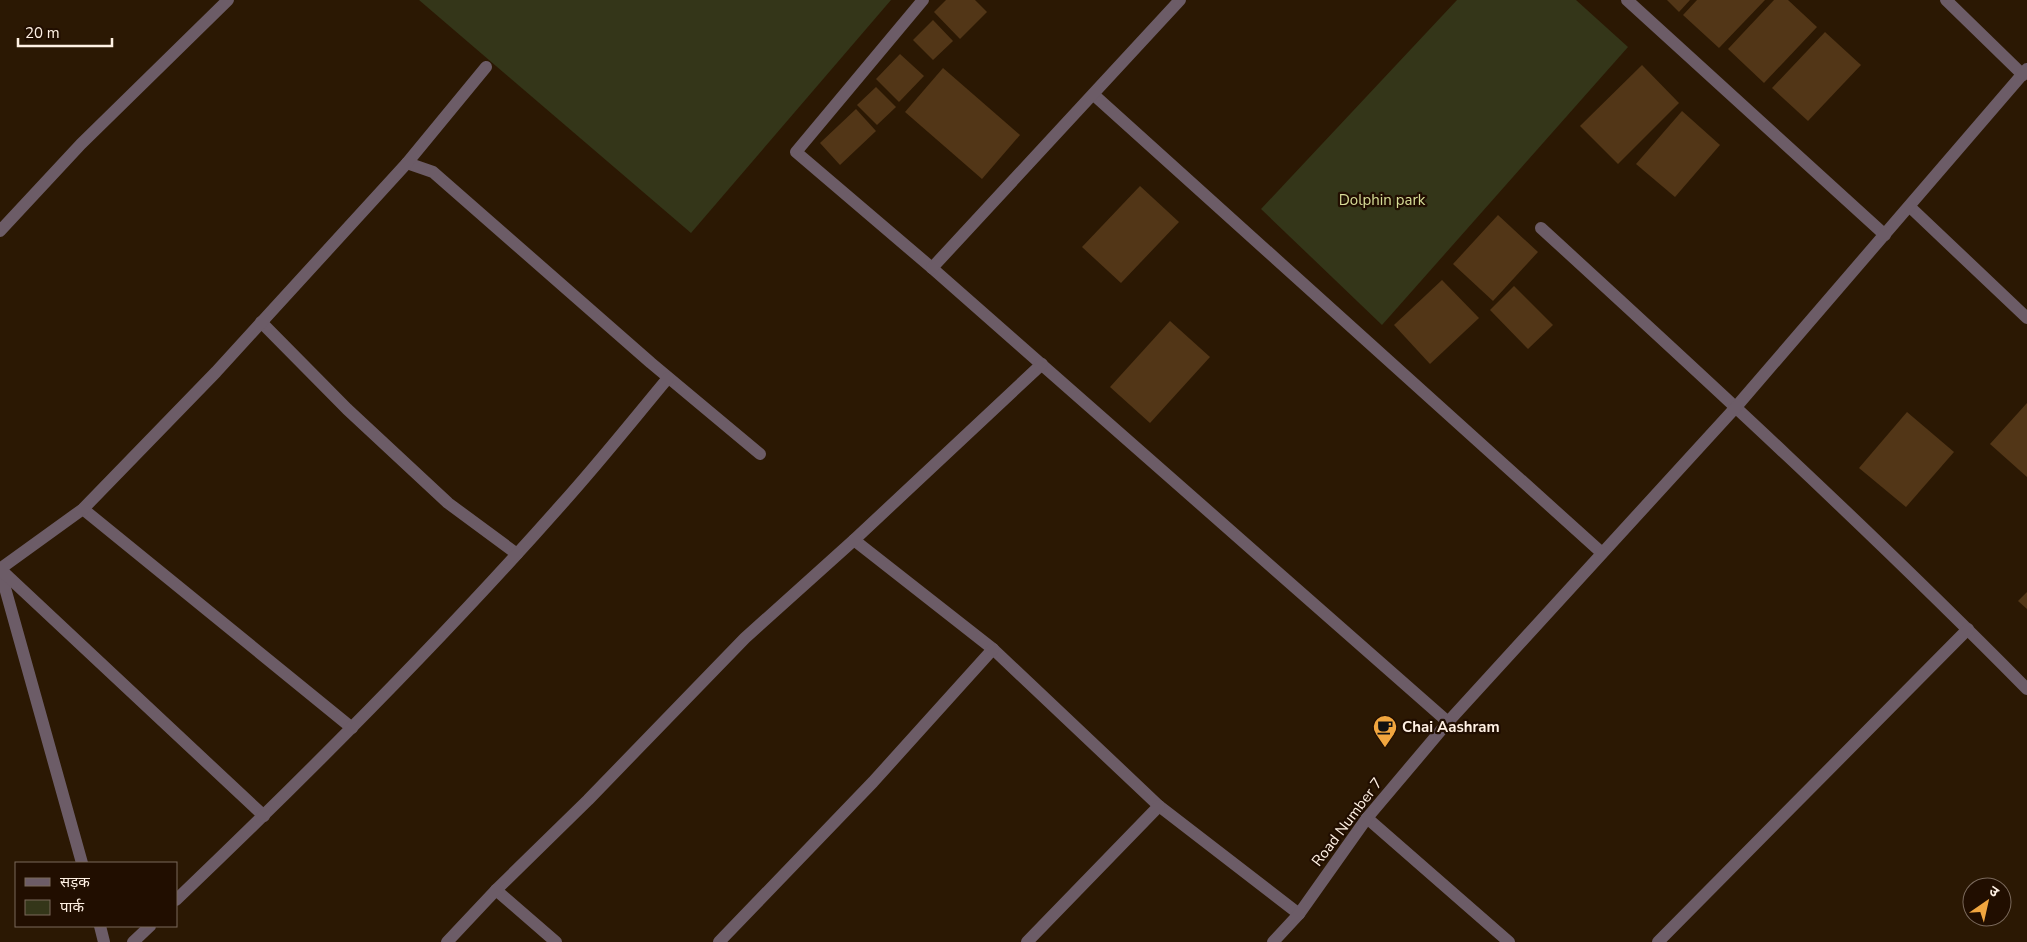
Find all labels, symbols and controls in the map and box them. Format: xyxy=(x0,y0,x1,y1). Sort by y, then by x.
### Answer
scale bar xyxy=(18,15,111,47)
text: 20 m xyxy=(25,23,60,43)
park label: Dolphin park xyxy=(1339,190,1426,210)
cafe icon: Chai Aashram xyxy=(1372,714,1398,748)
place label: Chai Aashram xyxy=(1402,717,1500,737)
street label: Road Number 7 xyxy=(1307,774,1387,870)
legend xyxy=(15,862,178,927)
text: सड़क xyxy=(60,872,90,892)
north arrow xyxy=(1962,877,2012,927)
text: उ xyxy=(1985,881,2003,902)
text: पार्क xyxy=(60,897,84,917)

